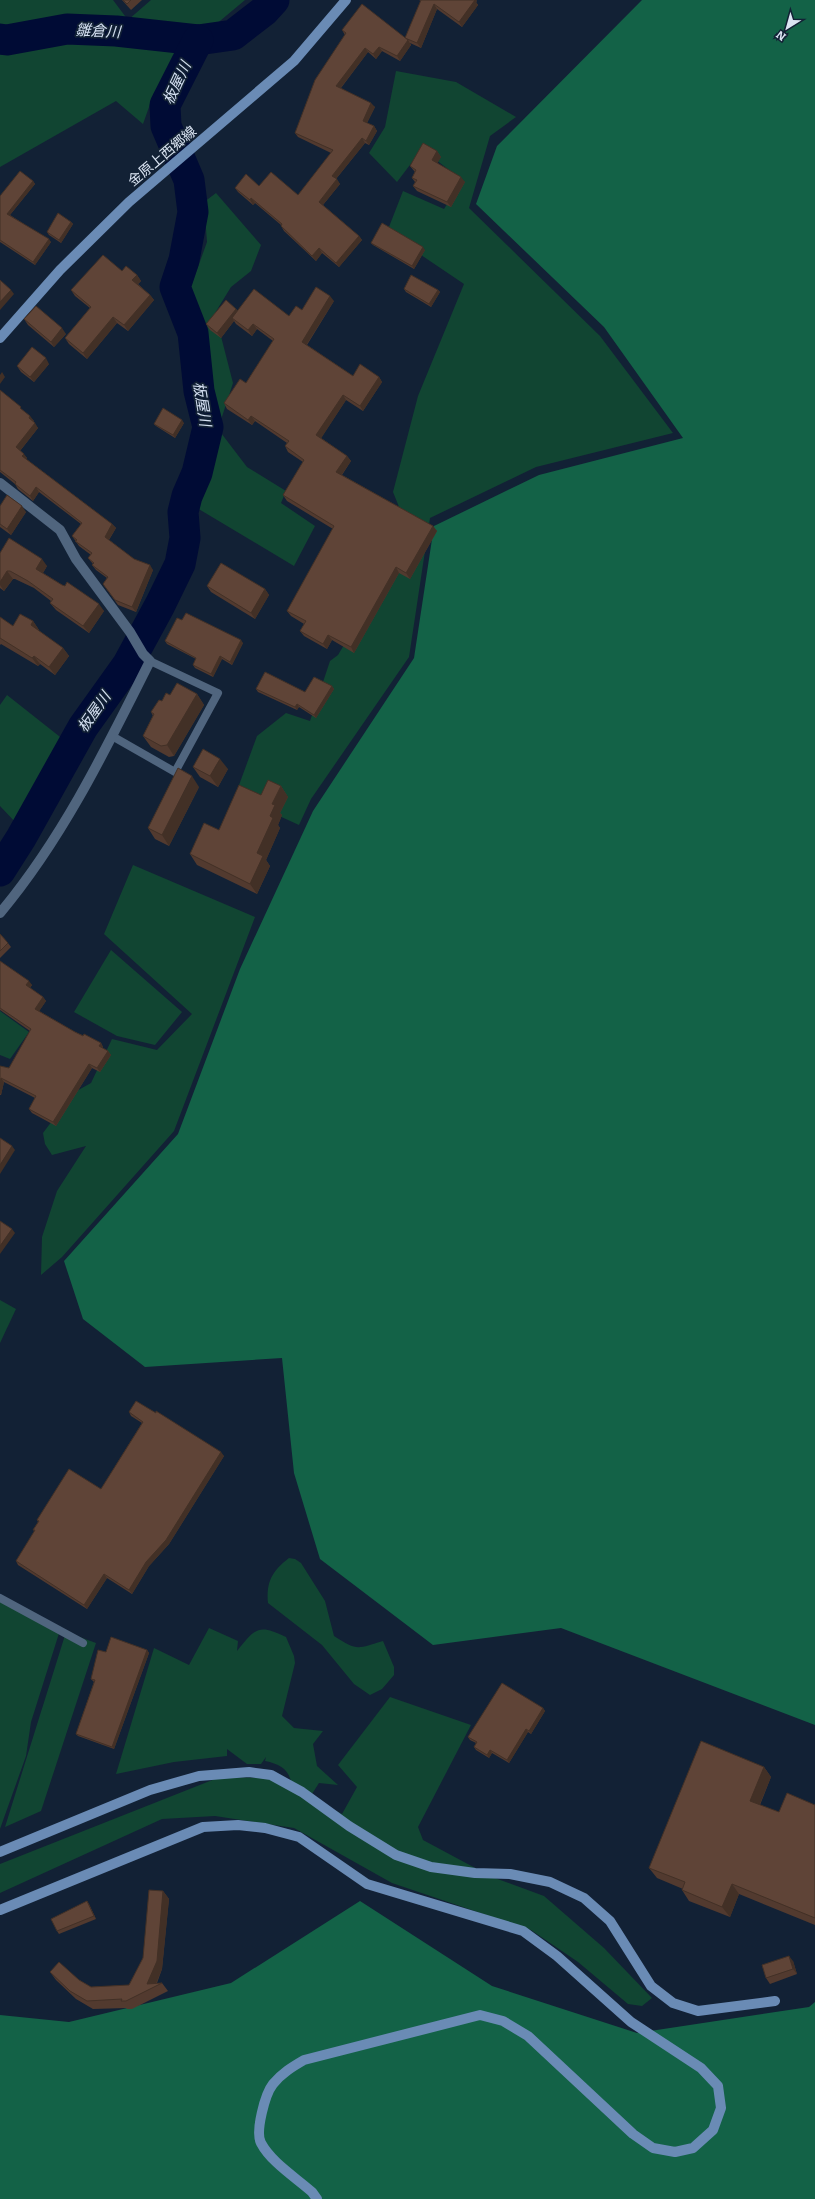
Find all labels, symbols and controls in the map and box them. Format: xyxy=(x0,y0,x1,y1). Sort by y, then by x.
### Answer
north arrow xyxy=(767,8,807,48)
water label: 雛倉川 xyxy=(75,21,123,41)
text: N xyxy=(774,28,789,43)
water label: 板屋川 xyxy=(159,57,196,107)
street label: 金原上西郷線 xyxy=(125,123,200,190)
water label: 板屋川 xyxy=(190,380,215,430)
water label: 板屋川 xyxy=(74,687,115,736)

